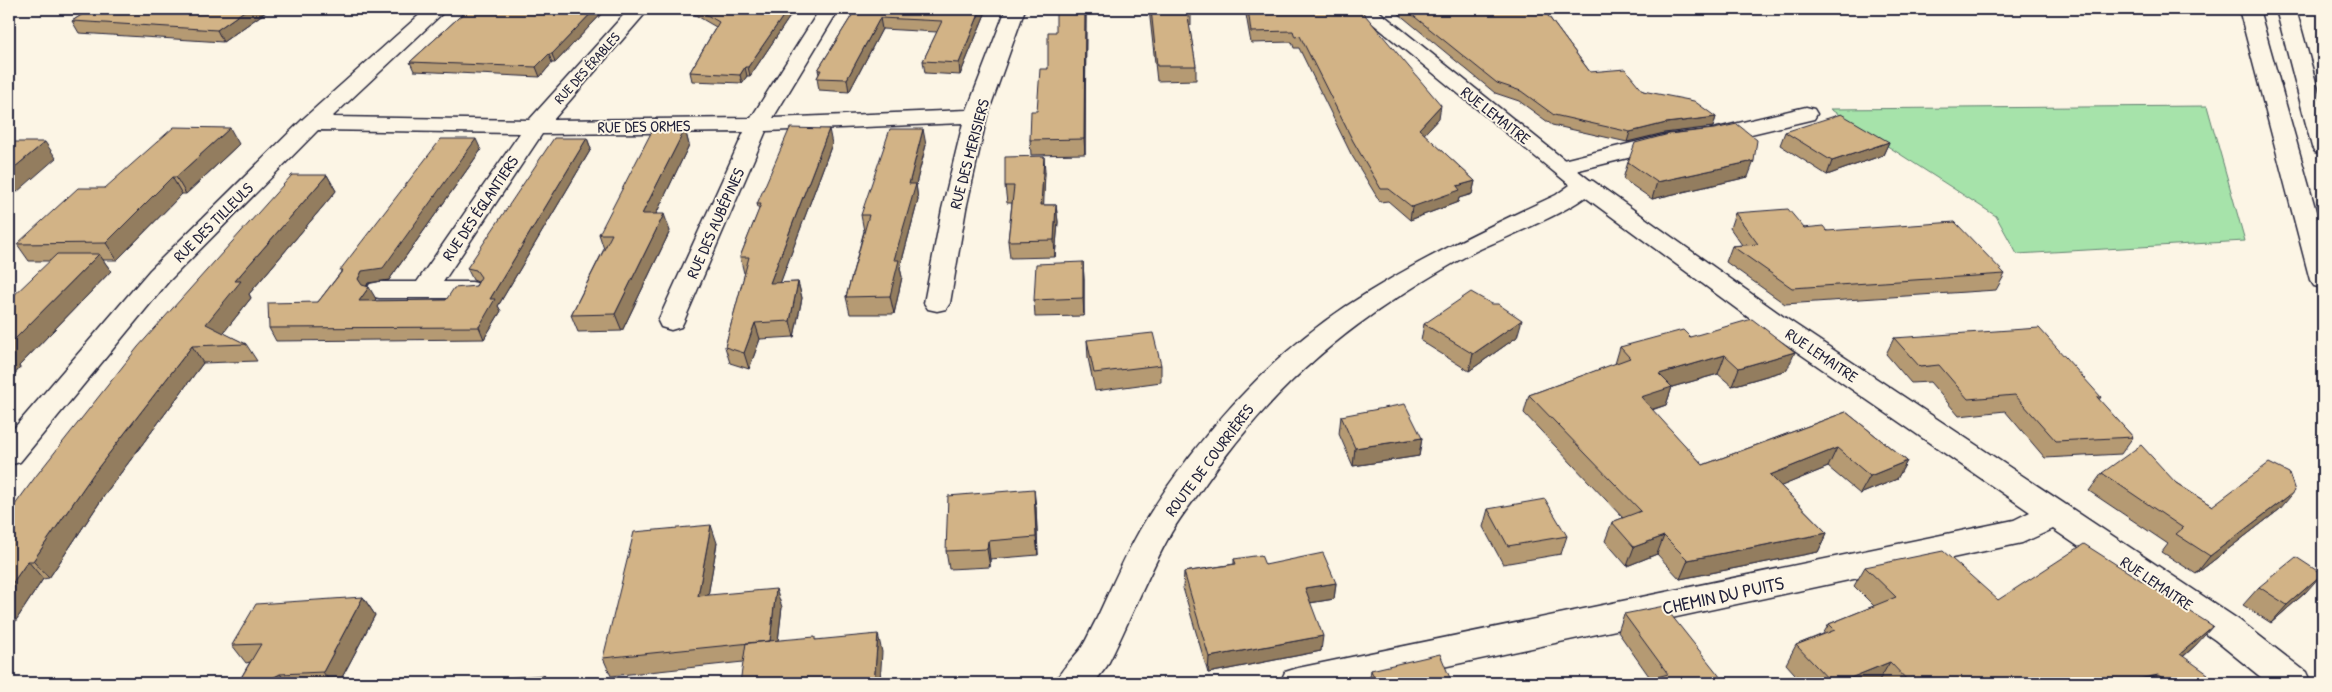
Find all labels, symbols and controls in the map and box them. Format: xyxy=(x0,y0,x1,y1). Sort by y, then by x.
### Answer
street label: RUE DES ÉRABLES xyxy=(549,27,624,108)
street label: RUE LEMAITRE xyxy=(1457,81,1535,149)
street label: RUE DES MERISIERS xyxy=(944,96,994,211)
street label: RUE DES ORMES xyxy=(598,114,691,138)
street label: RUE DES ÉGLANTIERS xyxy=(437,151,524,265)
street label: RUE DES AUBÉPINES xyxy=(681,164,749,282)
street label: RUE DES TILLEULS xyxy=(168,177,258,267)
street label: RUE LEMAITRE xyxy=(1782,323,1862,387)
street label: ROUTE DE COURRIÈRES xyxy=(1160,399,1259,521)
street label: RUE LEMAITRE xyxy=(2117,551,2197,615)
street label: CHEMIN DU PUITS xyxy=(1660,569,1786,621)

